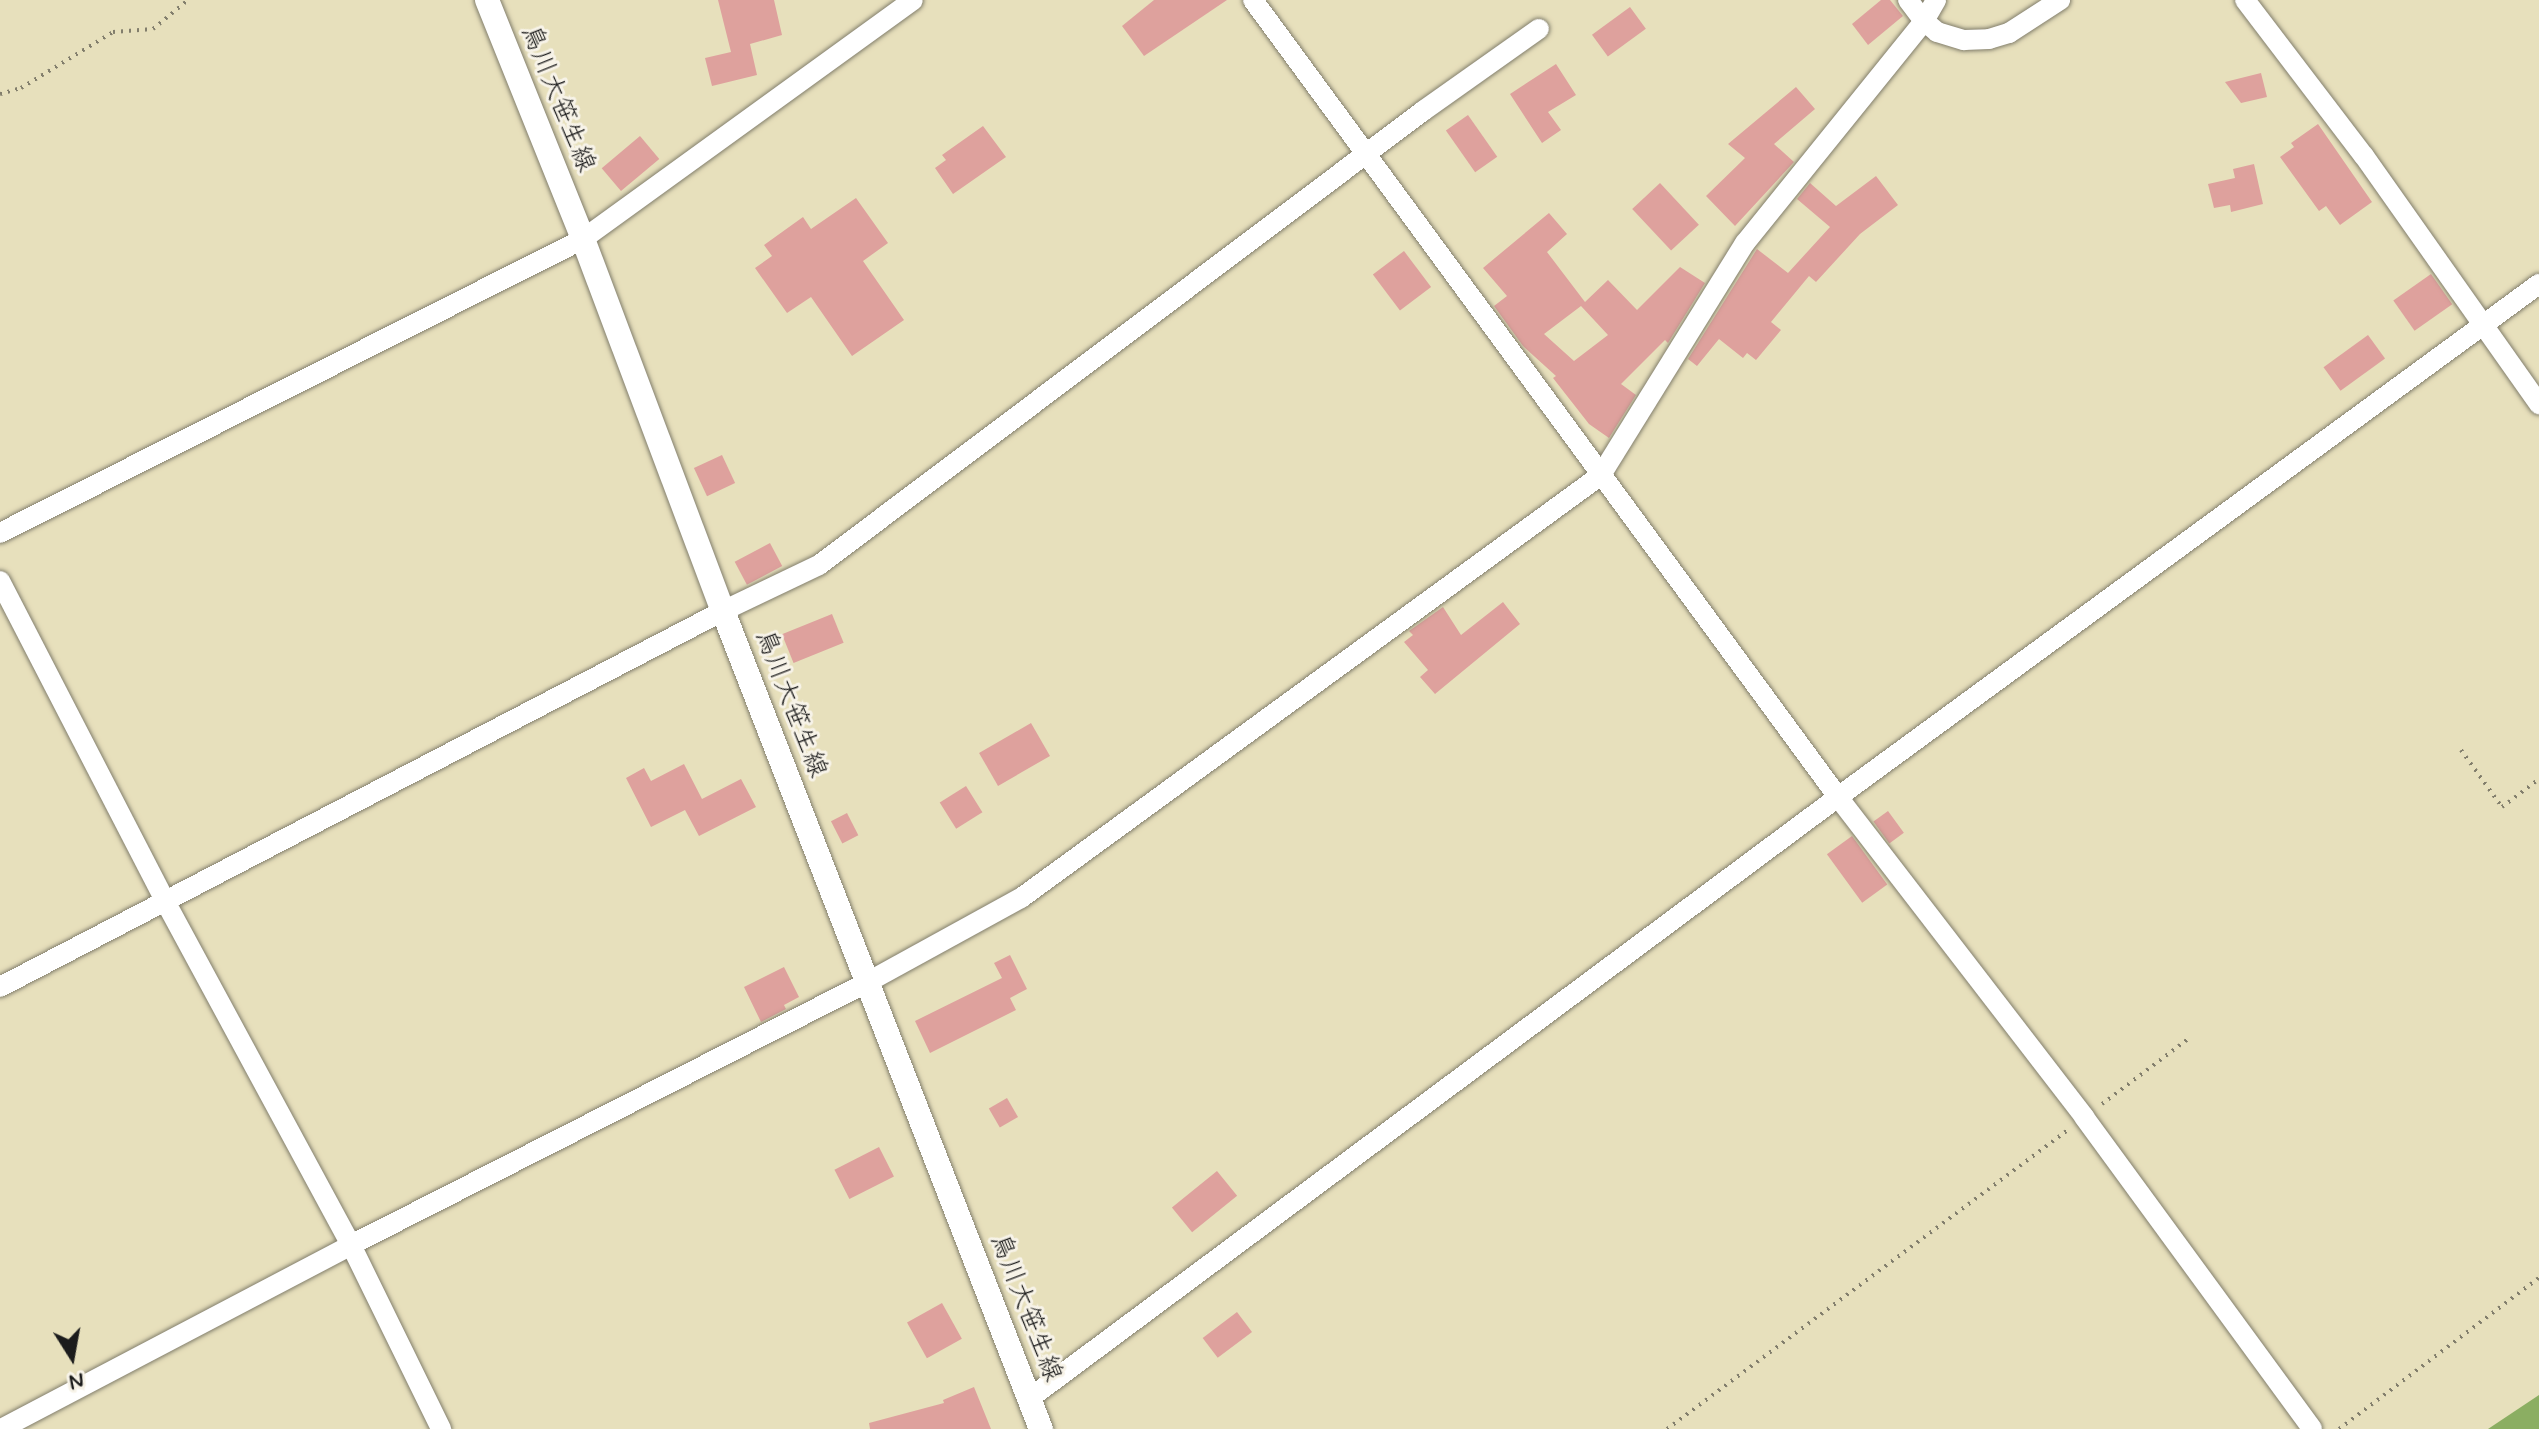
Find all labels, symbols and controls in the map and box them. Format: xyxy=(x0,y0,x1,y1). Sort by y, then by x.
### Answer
street label: 鳥川大笹生線 xyxy=(513,21,601,177)
street label: 鳥川大笹生線 xyxy=(747,626,833,782)
street label: 鳥川大笹生線 xyxy=(982,1230,1068,1386)
north arrow xyxy=(32,1317,112,1397)
text: N xyxy=(67,1365,86,1396)

